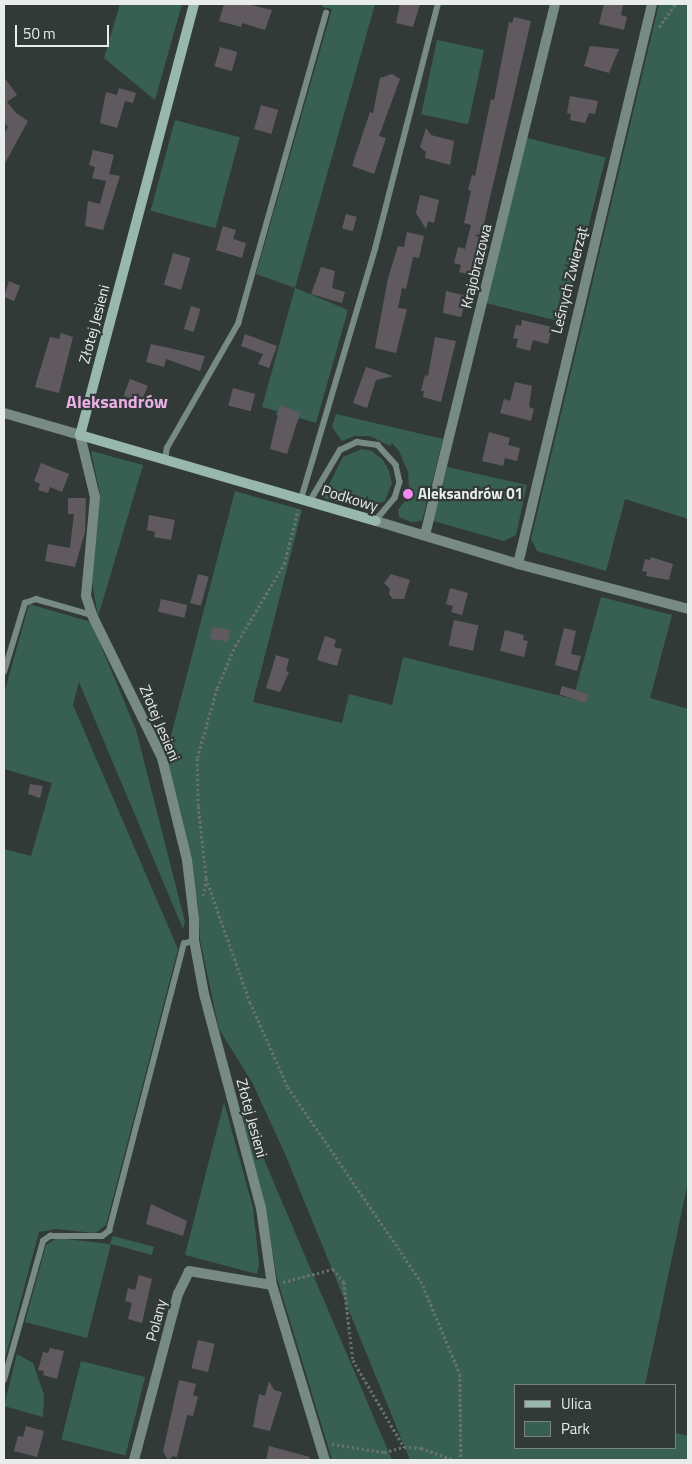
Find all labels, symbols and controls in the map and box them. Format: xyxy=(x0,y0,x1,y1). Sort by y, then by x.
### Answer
scale bar xyxy=(18,15,111,47)
text: 50 m xyxy=(23,22,56,45)
street label: Krajobrazowa xyxy=(457,222,495,310)
street label: Leśnych Zwierząt xyxy=(547,225,591,335)
street label: Złotej Jesieni xyxy=(75,283,113,365)
district label: Aleksandrów xyxy=(66,391,168,413)
street label: Podkowy xyxy=(320,481,380,515)
place label: Aleksandrów 01 xyxy=(418,485,523,503)
marker: Aleksandrów 01 xyxy=(402,488,414,500)
street label: Złotej Jesieni xyxy=(136,682,184,764)
street label: Złotej Jesieni xyxy=(233,1077,271,1159)
street label: Polany xyxy=(142,1297,170,1343)
legend xyxy=(514,1384,677,1449)
text: Ulica xyxy=(561,1392,591,1415)
text: Park xyxy=(561,1417,590,1440)

